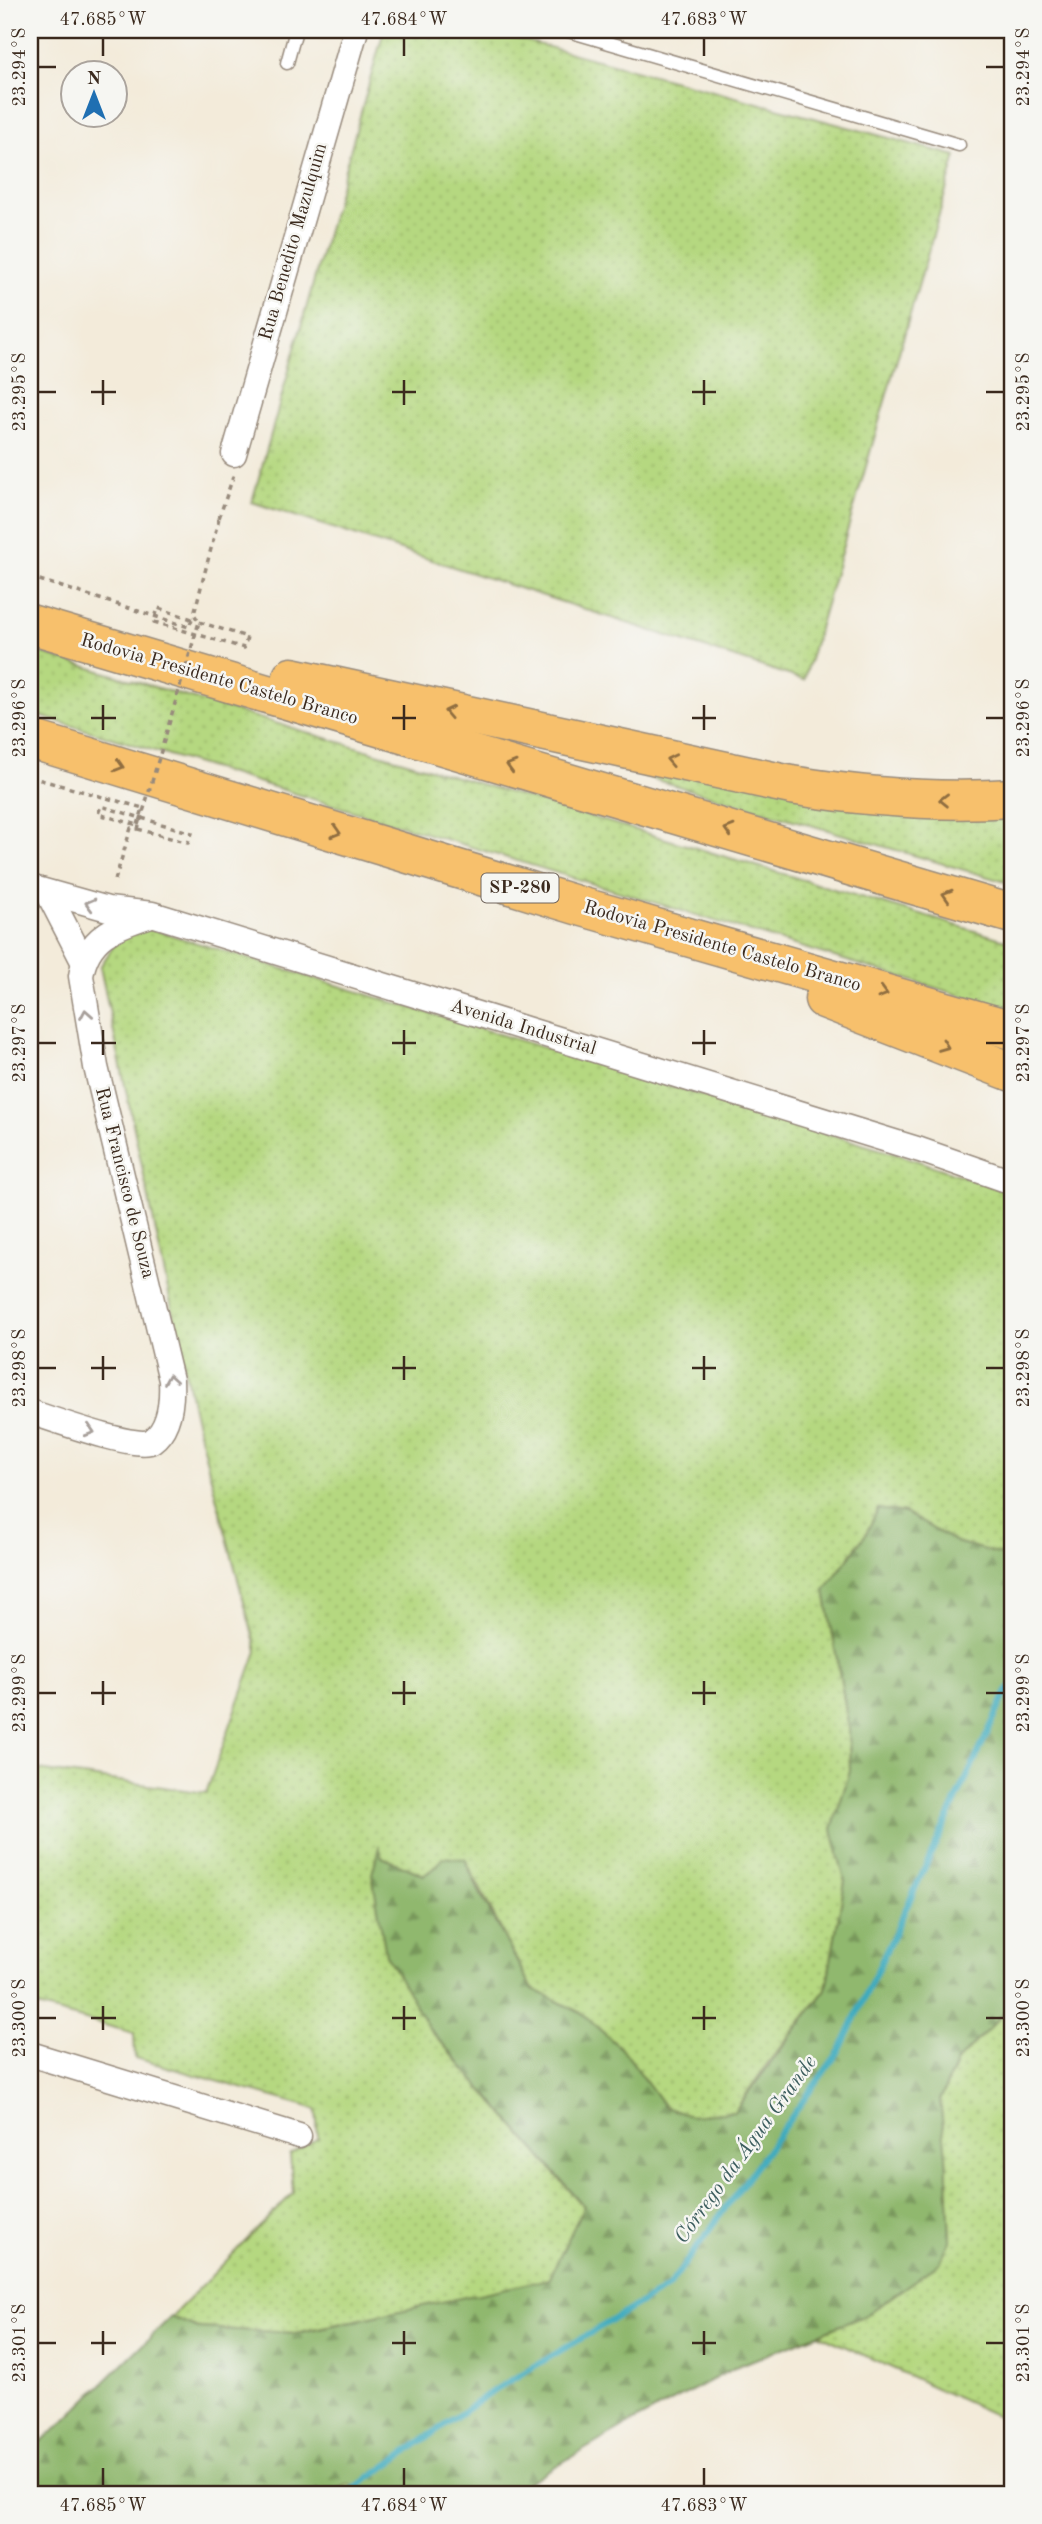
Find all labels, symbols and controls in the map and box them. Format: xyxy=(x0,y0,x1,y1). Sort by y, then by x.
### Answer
text: 47.685°W xyxy=(60,11,146,29)
text: 47.684°W xyxy=(361,11,447,29)
text: 47.683°W xyxy=(661,11,747,29)
text: 23.294°S xyxy=(11,28,29,106)
text: 23.294°S xyxy=(1015,28,1033,106)
north arrow xyxy=(60,60,130,130)
text: N xyxy=(87,70,102,89)
street label: Rua Benedito Mazulquim xyxy=(257,141,331,343)
text: 23.295°S xyxy=(11,353,29,431)
text: 23.295°S xyxy=(1015,353,1033,431)
street label: Rodovia Presidente Castelo Branco xyxy=(78,631,360,729)
text: 23.296°S xyxy=(11,679,29,757)
text: 23.296°S xyxy=(1015,679,1033,757)
one-way arrow xyxy=(443,705,455,720)
one-way arrow xyxy=(665,754,677,769)
one-way arrow xyxy=(112,757,124,772)
one-way arrow xyxy=(505,759,517,774)
one-way arrow xyxy=(938,792,949,808)
one-way arrow xyxy=(330,824,342,839)
one-way arrow xyxy=(723,824,735,839)
road number: SP-280 xyxy=(482,874,558,903)
one-way arrow xyxy=(941,889,953,904)
one-way arrow xyxy=(84,898,96,912)
street label: Rodovia Presidente Castelo Branco xyxy=(581,898,863,996)
one-way arrow xyxy=(877,985,889,999)
street label: Avenida Industrial xyxy=(448,997,598,1059)
text: 23.297°S xyxy=(11,1004,29,1082)
text: 23.297°S xyxy=(1015,1004,1033,1082)
one-way arrow xyxy=(79,1008,94,1020)
one-way arrow xyxy=(938,1037,950,1051)
street label: Rua Francisco de Souza xyxy=(91,1085,157,1281)
text: 23.298°S xyxy=(11,1329,29,1407)
text: 23.298°S xyxy=(1015,1329,1033,1407)
one-way arrow xyxy=(163,1373,178,1385)
one-way arrow xyxy=(84,1422,96,1437)
text: 23.299°S xyxy=(11,1654,29,1732)
text: 23.299°S xyxy=(1015,1654,1033,1732)
text: 23.300°S xyxy=(11,1979,29,2057)
text: 23.300°S xyxy=(1015,1979,1033,2057)
water label: Córrego da Água Grande xyxy=(667,2049,821,2248)
text: 23.301°S xyxy=(11,2304,29,2382)
text: 23.301°S xyxy=(1015,2304,1033,2382)
text: 47.685°W xyxy=(60,2497,146,2515)
text: 47.684°W xyxy=(361,2497,447,2515)
text: 47.683°W xyxy=(661,2497,747,2515)

